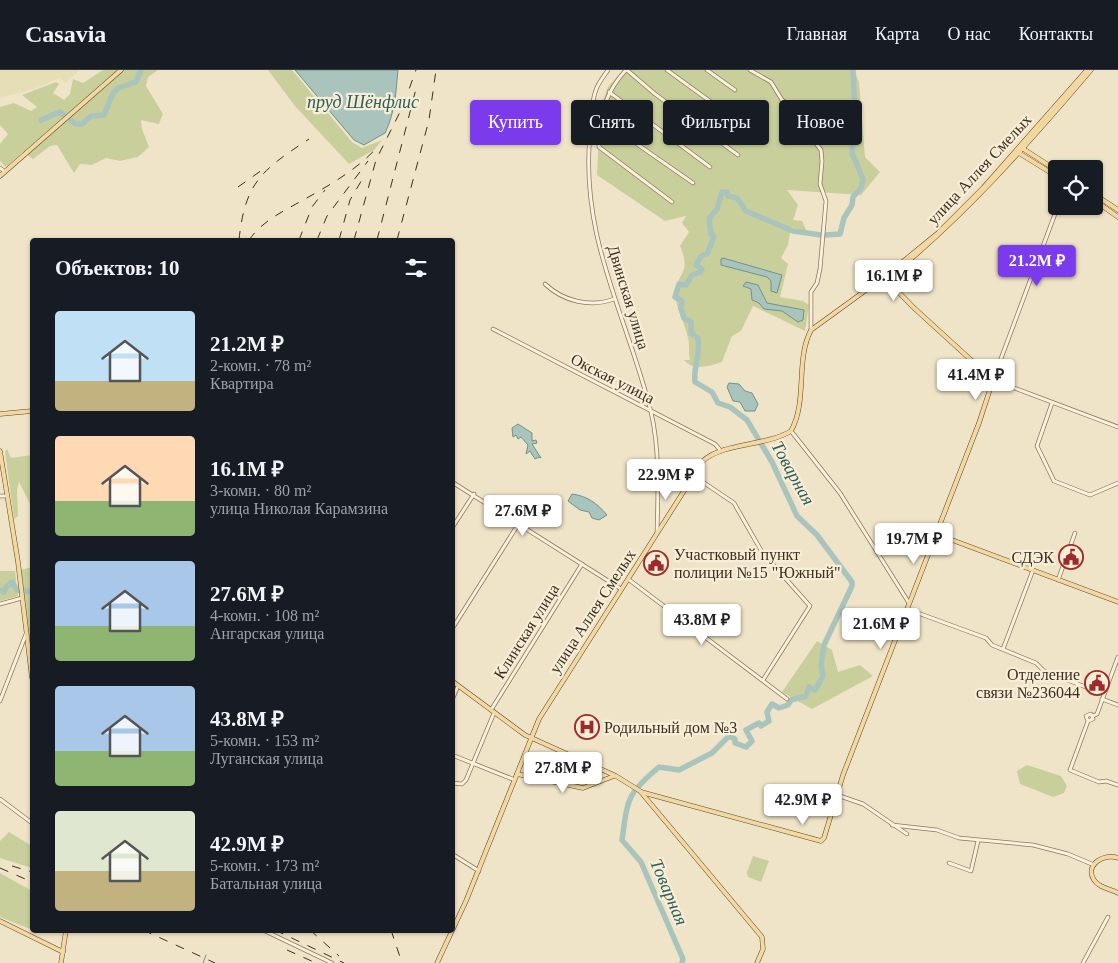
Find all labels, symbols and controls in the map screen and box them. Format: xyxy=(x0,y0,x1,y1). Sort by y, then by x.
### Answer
text: Casavia xyxy=(25,21,106,47)
text: Главная xyxy=(787,24,847,44)
text: Карта xyxy=(875,24,920,44)
text: О нас xyxy=(948,24,991,44)
text: Контакты xyxy=(1019,24,1093,44)
water label: пруд Шёнфлис xyxy=(307,92,419,112)
chip: Купить xyxy=(470,100,561,145)
chip: Снять xyxy=(571,100,653,145)
chip: Фильтры xyxy=(663,100,769,145)
chip: Новое xyxy=(779,100,862,145)
street label: улица Аллея Смелых xyxy=(924,111,1035,229)
map controls xyxy=(1048,160,1103,215)
button: locate xyxy=(1048,160,1103,215)
street label: Двинская улица xyxy=(604,243,652,352)
pin: 21.2M ₽ xyxy=(991,244,1083,287)
text: 21.2M ₽ xyxy=(1009,252,1065,269)
icon: filters xyxy=(402,254,430,282)
text: Объектов: 10 xyxy=(55,256,180,280)
pin: 16.1M ₽ xyxy=(848,260,940,302)
text: 16.1M ₽ xyxy=(866,267,922,284)
icon: home xyxy=(95,331,155,391)
text: 21.2M ₽ xyxy=(210,332,284,356)
street label: Окская улица xyxy=(568,350,657,408)
text: 2-комн. · 78 m² xyxy=(210,357,311,374)
pin: 41.4M ₽ xyxy=(930,358,1022,401)
text: 41.4M ₽ xyxy=(948,366,1004,383)
text: Квартира xyxy=(210,375,274,392)
water label: Товарная xyxy=(767,437,819,509)
icon: home xyxy=(95,456,155,516)
text: 16.1M ₽ xyxy=(210,457,284,481)
pin: 22.9M ₽ xyxy=(620,458,712,501)
text: 22.9M ₽ xyxy=(638,466,694,483)
text: 3-комн. · 80 m² xyxy=(210,482,311,499)
pin: 27.6M ₽ xyxy=(477,494,569,537)
text: улица Николая Карамзина xyxy=(210,500,388,517)
text: 27.6M ₽ xyxy=(495,502,551,519)
pin: 19.7M ₽ xyxy=(868,522,960,565)
text: 19.7M ₽ xyxy=(886,530,942,547)
public building icon: СДЭК xyxy=(1058,544,1084,570)
street label: улица Аллея Смелых xyxy=(546,546,640,677)
place label: Участковый пункт полиции №15 "Южный" xyxy=(674,546,840,582)
place label: СДЭК xyxy=(1012,549,1054,567)
public building icon: Участковый пункт полиции №15 "Южный" xyxy=(643,550,669,576)
icon: home xyxy=(95,581,155,641)
street label: Клинская улица xyxy=(490,581,563,682)
text: 27.6M ₽ xyxy=(210,582,284,606)
pin: 43.8M ₽ xyxy=(656,604,748,646)
text: 4-комн. · 108 m² xyxy=(210,607,319,624)
pin: 21.6M ₽ xyxy=(835,608,927,650)
text: 43.8M ₽ xyxy=(674,611,730,628)
text: 21.6M ₽ xyxy=(853,615,909,632)
text: Ангарская улица xyxy=(210,625,324,642)
place label: Отделение связи №236044 xyxy=(976,666,1080,701)
public building icon: Отделение связи №236044 xyxy=(1084,670,1110,696)
icon: home xyxy=(95,706,155,766)
text: 43.8M ₽ xyxy=(210,707,284,731)
hospital icon: Родильный дом №3 xyxy=(574,714,600,740)
place label: Родильный дом №3 xyxy=(604,719,737,737)
text: 5-комн. · 153 m² xyxy=(210,732,319,749)
text: Луганская улица xyxy=(210,750,323,767)
pin: 27.8M ₽ xyxy=(517,752,609,794)
text: 27.8M ₽ xyxy=(535,759,591,776)
pin: 42.9M ₽ xyxy=(757,784,849,826)
text: 42.9M ₽ xyxy=(775,791,831,808)
icon: home xyxy=(95,831,155,891)
text: 42.9M ₽ xyxy=(210,832,284,856)
water label: Товарная xyxy=(646,856,692,928)
text: 5-комн. · 173 m² xyxy=(210,857,319,874)
text: Батальная улица xyxy=(210,875,322,892)

